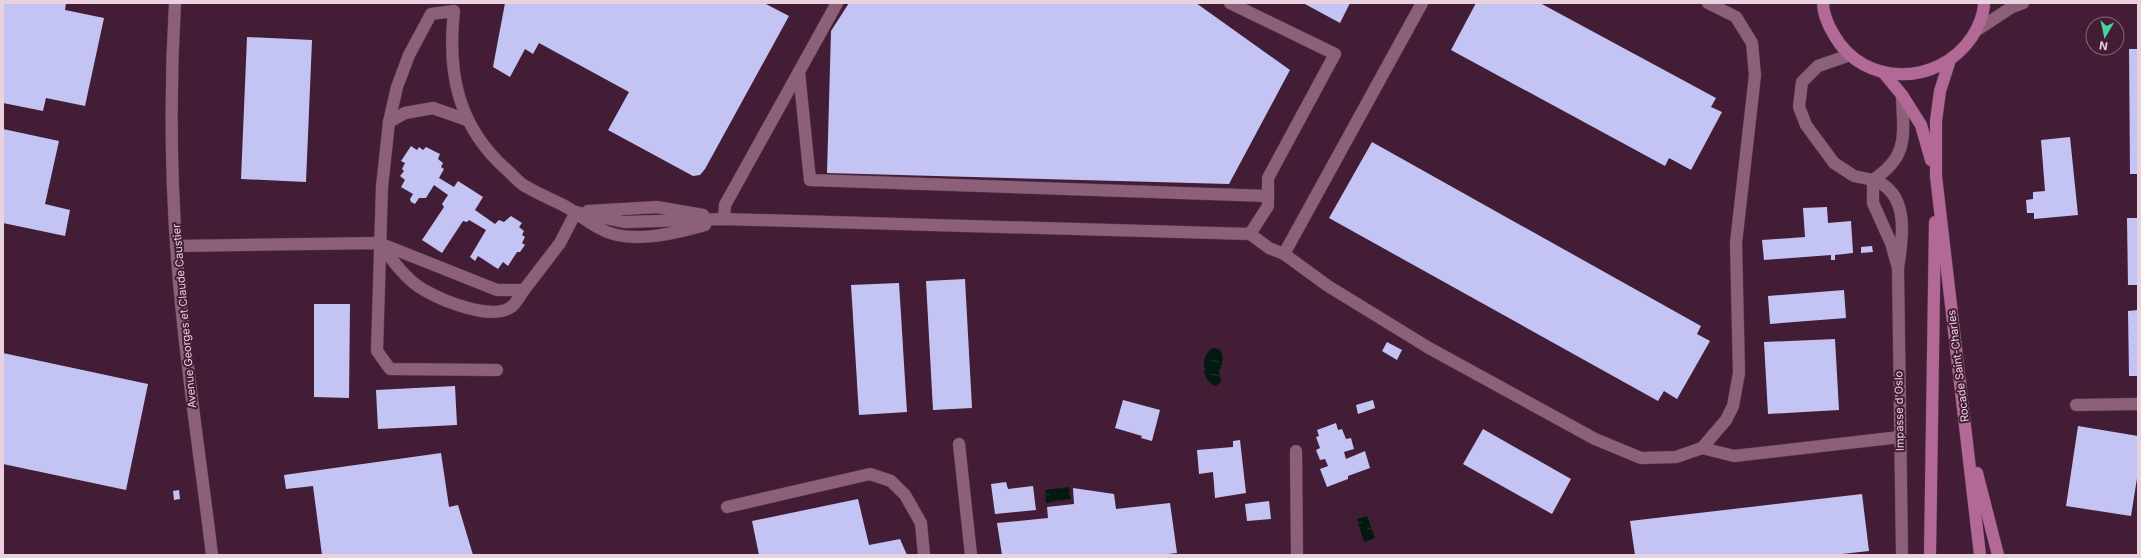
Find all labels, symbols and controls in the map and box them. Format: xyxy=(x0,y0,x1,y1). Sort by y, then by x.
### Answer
north arrow xyxy=(2085,16,2125,56)
text: N xyxy=(2098,38,2109,53)
street label: Avenue Georges et Claude Caustier xyxy=(169,223,199,409)
street label: Rocade Saint-Charles xyxy=(1944,309,1972,423)
street label: Impasse d'Oslo xyxy=(1891,370,1907,451)

